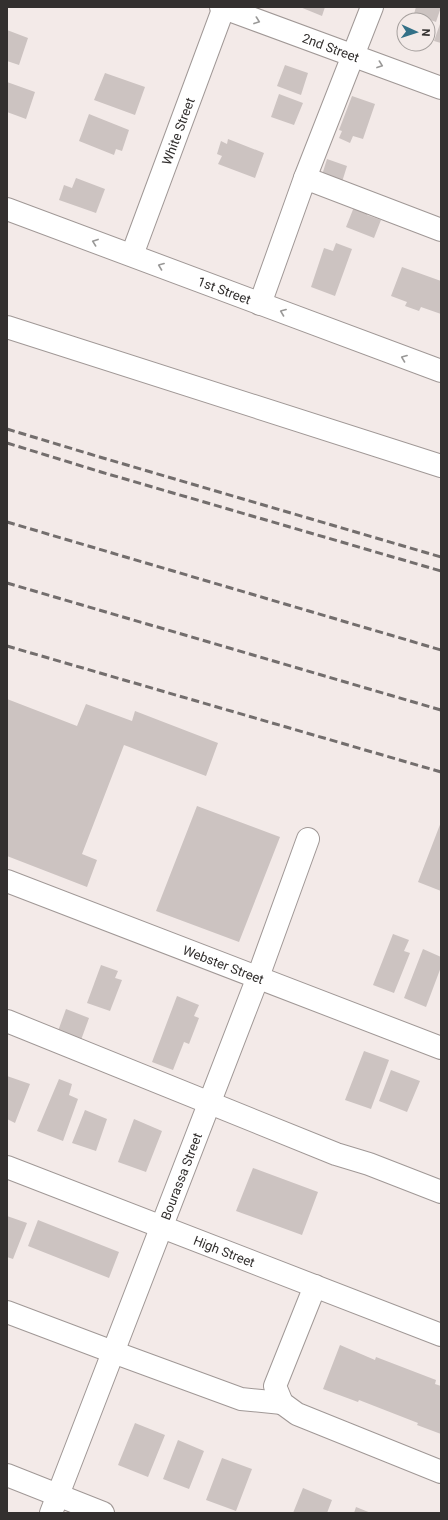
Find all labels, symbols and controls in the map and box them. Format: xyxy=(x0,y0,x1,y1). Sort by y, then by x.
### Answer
north arrow xyxy=(396,12,436,52)
one-way arrow xyxy=(254,16,261,24)
text: N xyxy=(419,28,432,37)
street label: 2nd Street xyxy=(300,30,361,65)
one-way arrow xyxy=(376,61,383,69)
street label: White Street xyxy=(159,96,197,167)
one-way arrow xyxy=(92,239,99,247)
one-way arrow xyxy=(158,263,165,271)
street label: 1st Street xyxy=(196,273,253,307)
one-way arrow xyxy=(279,308,286,317)
one-way arrow xyxy=(401,354,408,362)
street label: Webster Street xyxy=(181,942,266,987)
street label: Bourassa Street xyxy=(157,1131,205,1222)
street label: High Street xyxy=(191,1232,257,1270)

